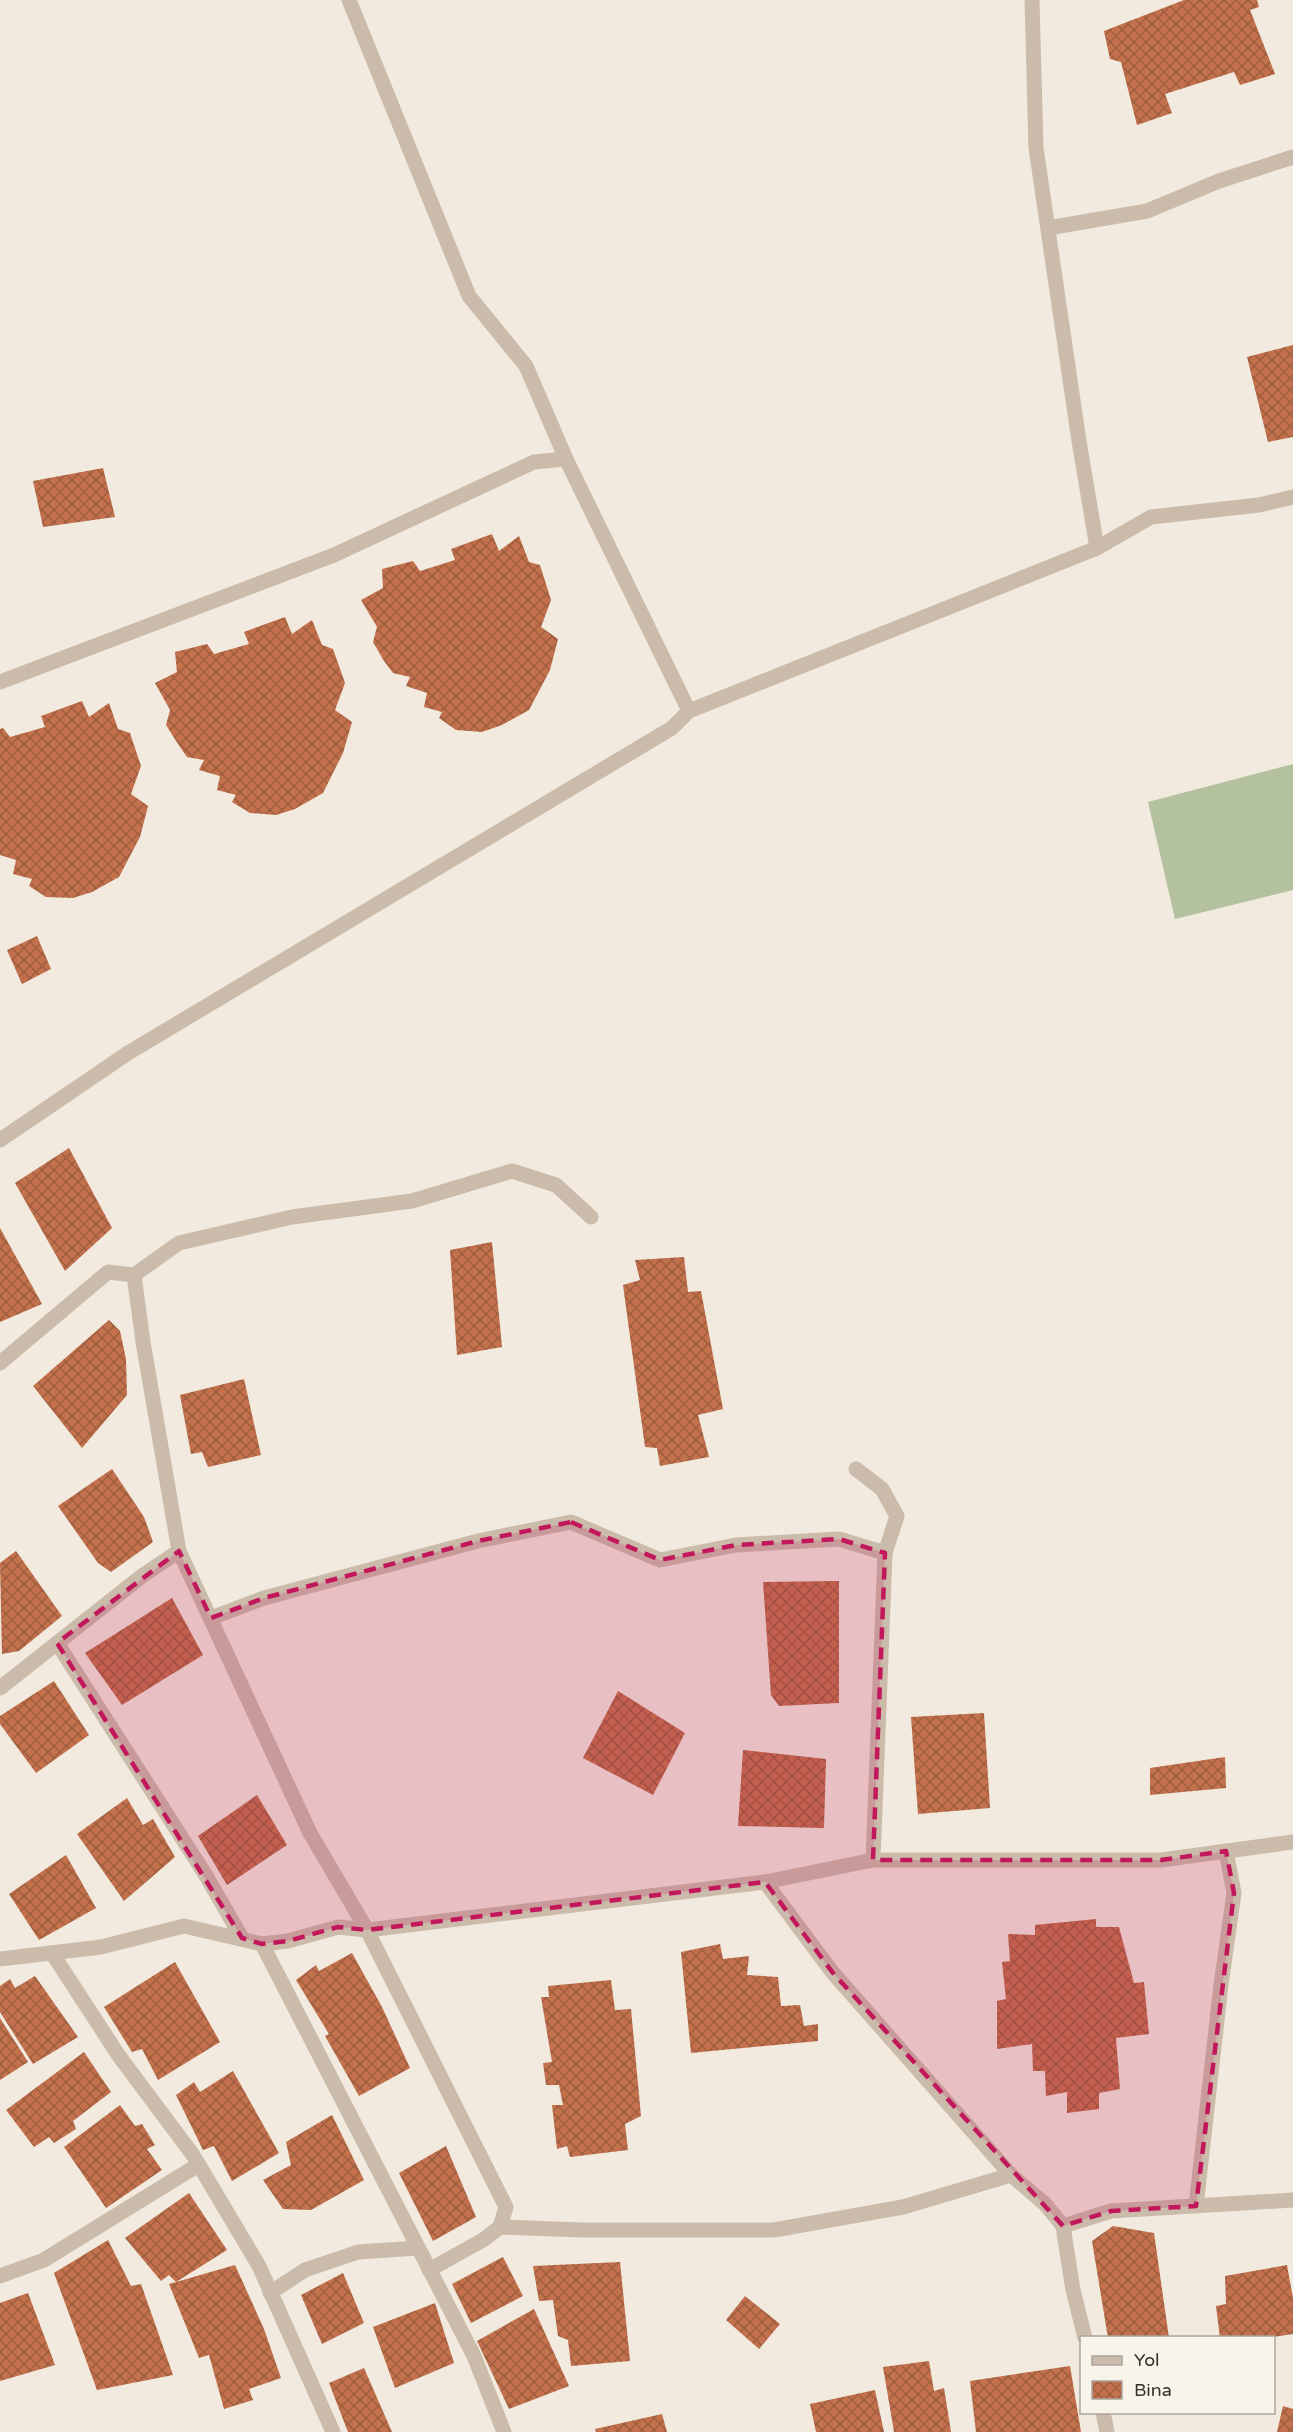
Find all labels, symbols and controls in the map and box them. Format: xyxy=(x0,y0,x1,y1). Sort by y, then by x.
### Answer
legend xyxy=(1080,2336,1275,2414)
text: Yol xyxy=(1134,2349,1160,2371)
text: Bina xyxy=(1134,2379,1172,2401)

